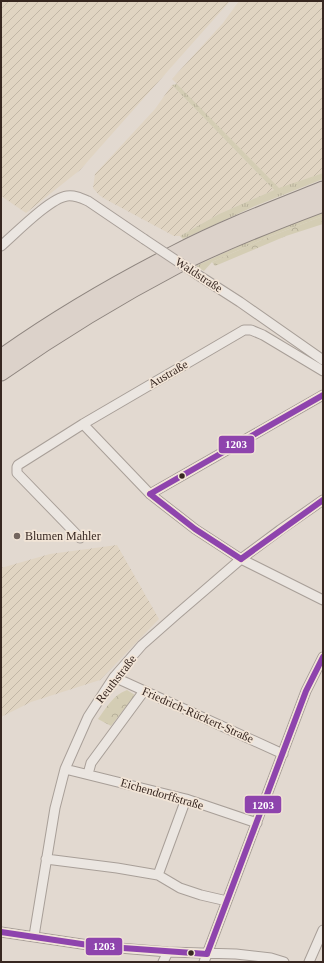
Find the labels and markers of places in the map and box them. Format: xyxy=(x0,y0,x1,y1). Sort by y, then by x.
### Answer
unlabelled marker xyxy=(177,471,187,481)
place label: Blumen Mahler xyxy=(25,529,101,543)
marker: Blumen Mahler xyxy=(12,531,22,541)
unlabelled marker xyxy=(186,948,196,958)

